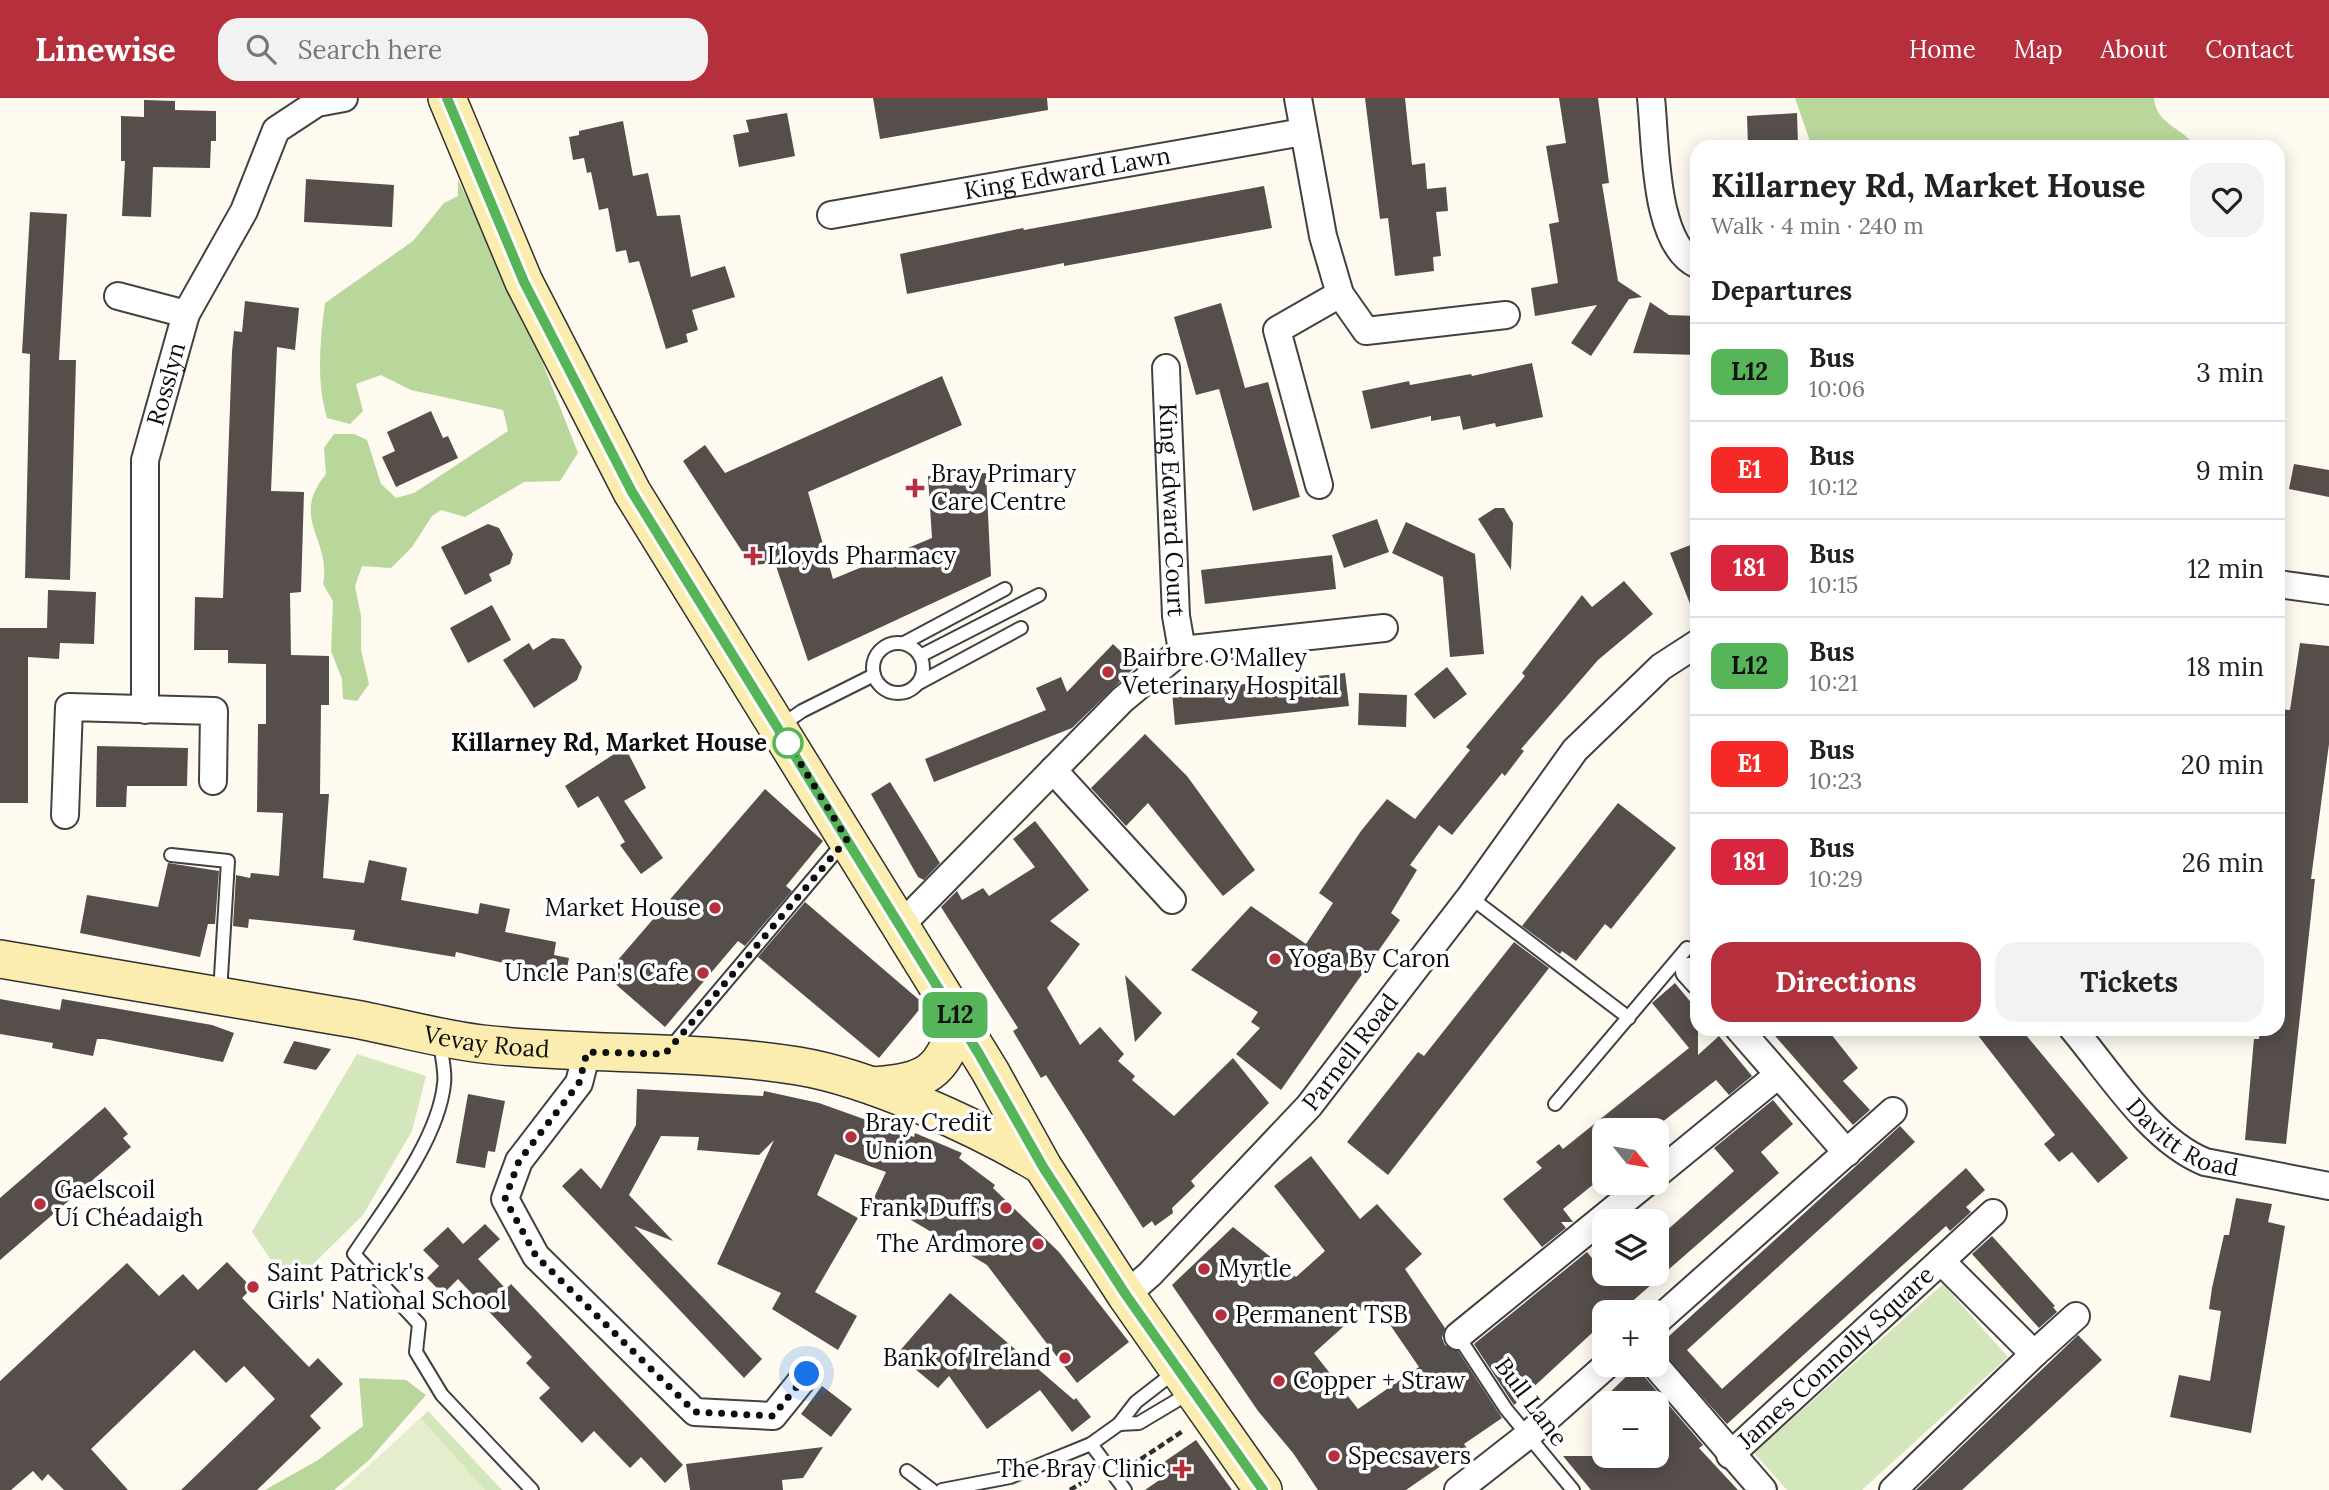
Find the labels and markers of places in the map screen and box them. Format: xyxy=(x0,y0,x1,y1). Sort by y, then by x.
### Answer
place label: Bray Primary Care Centre xyxy=(931,458,1076,517)
marker: Bray Primary Care Centre xyxy=(905,478,925,498)
place label: Lloyds Pharmacy xyxy=(767,540,956,571)
marker: Lloyds Pharmacy xyxy=(745,548,761,564)
place label: Bairbre O'Malley Veterinary Hospital xyxy=(1121,642,1339,701)
marker: Bairbre O'Malley Veterinary Hospital xyxy=(1100,664,1116,680)
place label: Killarney Rd, Market House xyxy=(451,727,767,758)
marker: Killarney Rd, Market House xyxy=(773,728,803,758)
place label: Market House xyxy=(544,892,701,923)
marker: Market House xyxy=(707,900,723,916)
place label: Yoga By Caron xyxy=(1288,943,1450,974)
marker: Yoga By Caron xyxy=(1267,951,1283,967)
place label: Uncle Pan's Cafe xyxy=(504,957,689,988)
marker: Uncle Pan's Cafe xyxy=(695,965,711,981)
place label: Bray Credit Union xyxy=(865,1107,992,1166)
marker: Bray Credit Union xyxy=(843,1129,859,1145)
place label: Gaelscoil Uí Chéadaigh xyxy=(54,1174,203,1233)
place label: Frank Duff’s xyxy=(859,1192,992,1223)
marker: Gaelscoil Uí Chéadaigh xyxy=(32,1196,48,1212)
marker: Frank Duff’s xyxy=(998,1200,1014,1216)
place label: The Ardmore xyxy=(877,1228,1024,1259)
marker: The Ardmore xyxy=(1030,1236,1046,1252)
place label: Myrtle xyxy=(1218,1253,1292,1284)
place label: Saint Patrick's Girls' National School xyxy=(267,1257,507,1316)
marker: Myrtle xyxy=(1196,1261,1212,1277)
marker: Saint Patrick's Girls' National School xyxy=(245,1279,261,1295)
place label: Permanent TSB xyxy=(1235,1299,1408,1330)
marker: Permanent TSB xyxy=(1213,1307,1229,1323)
place label: Bank of Ireland xyxy=(883,1342,1051,1373)
marker: Bank of Ireland xyxy=(1057,1350,1073,1366)
place label: Copper + Straw xyxy=(1293,1365,1466,1396)
marker: Copper + Straw xyxy=(1271,1373,1287,1389)
place label: Specsavers xyxy=(1348,1440,1471,1471)
marker: Specsavers xyxy=(1326,1448,1342,1464)
place label: The Bray Clinic xyxy=(997,1453,1166,1484)
marker: The Bray Clinic xyxy=(1172,1459,1192,1479)

